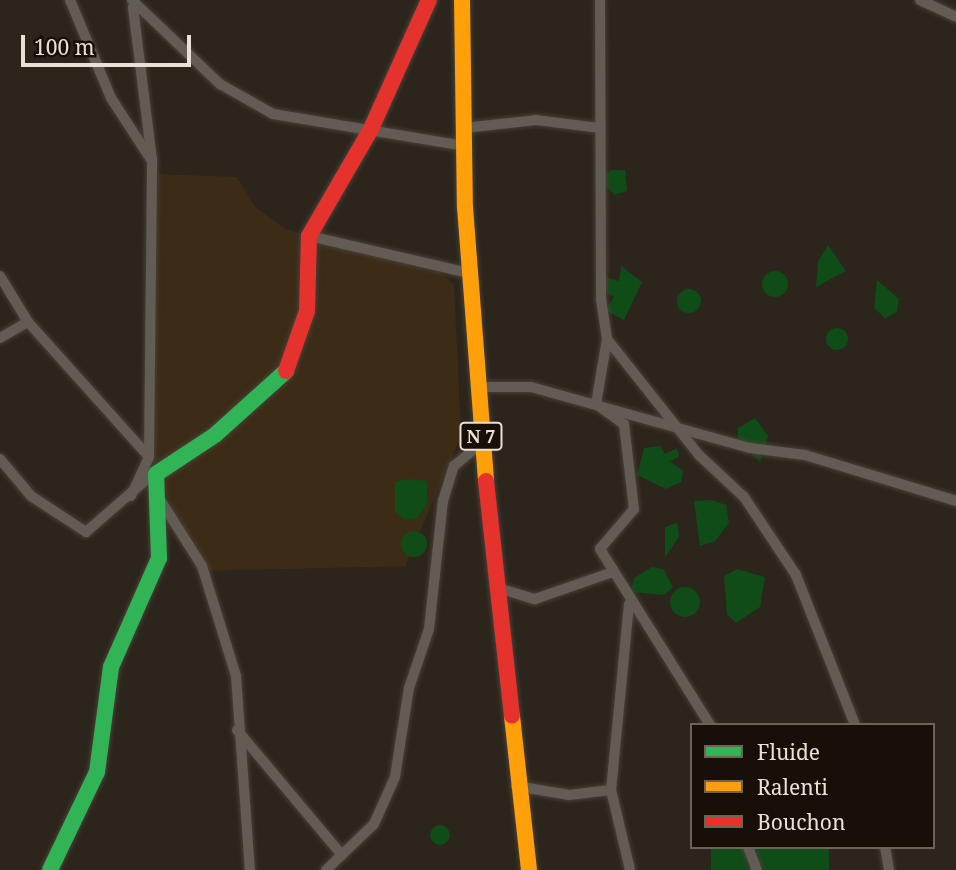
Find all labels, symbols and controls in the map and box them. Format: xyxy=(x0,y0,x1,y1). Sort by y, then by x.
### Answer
scale bar xyxy=(24,21,194,65)
text: 100 m xyxy=(34,33,95,61)
road number: N 7 xyxy=(458,422,504,450)
legend xyxy=(690,723,935,849)
text: Fluide xyxy=(757,738,820,766)
text: Ralenti xyxy=(757,773,828,801)
text: Bouchon xyxy=(757,808,846,836)

